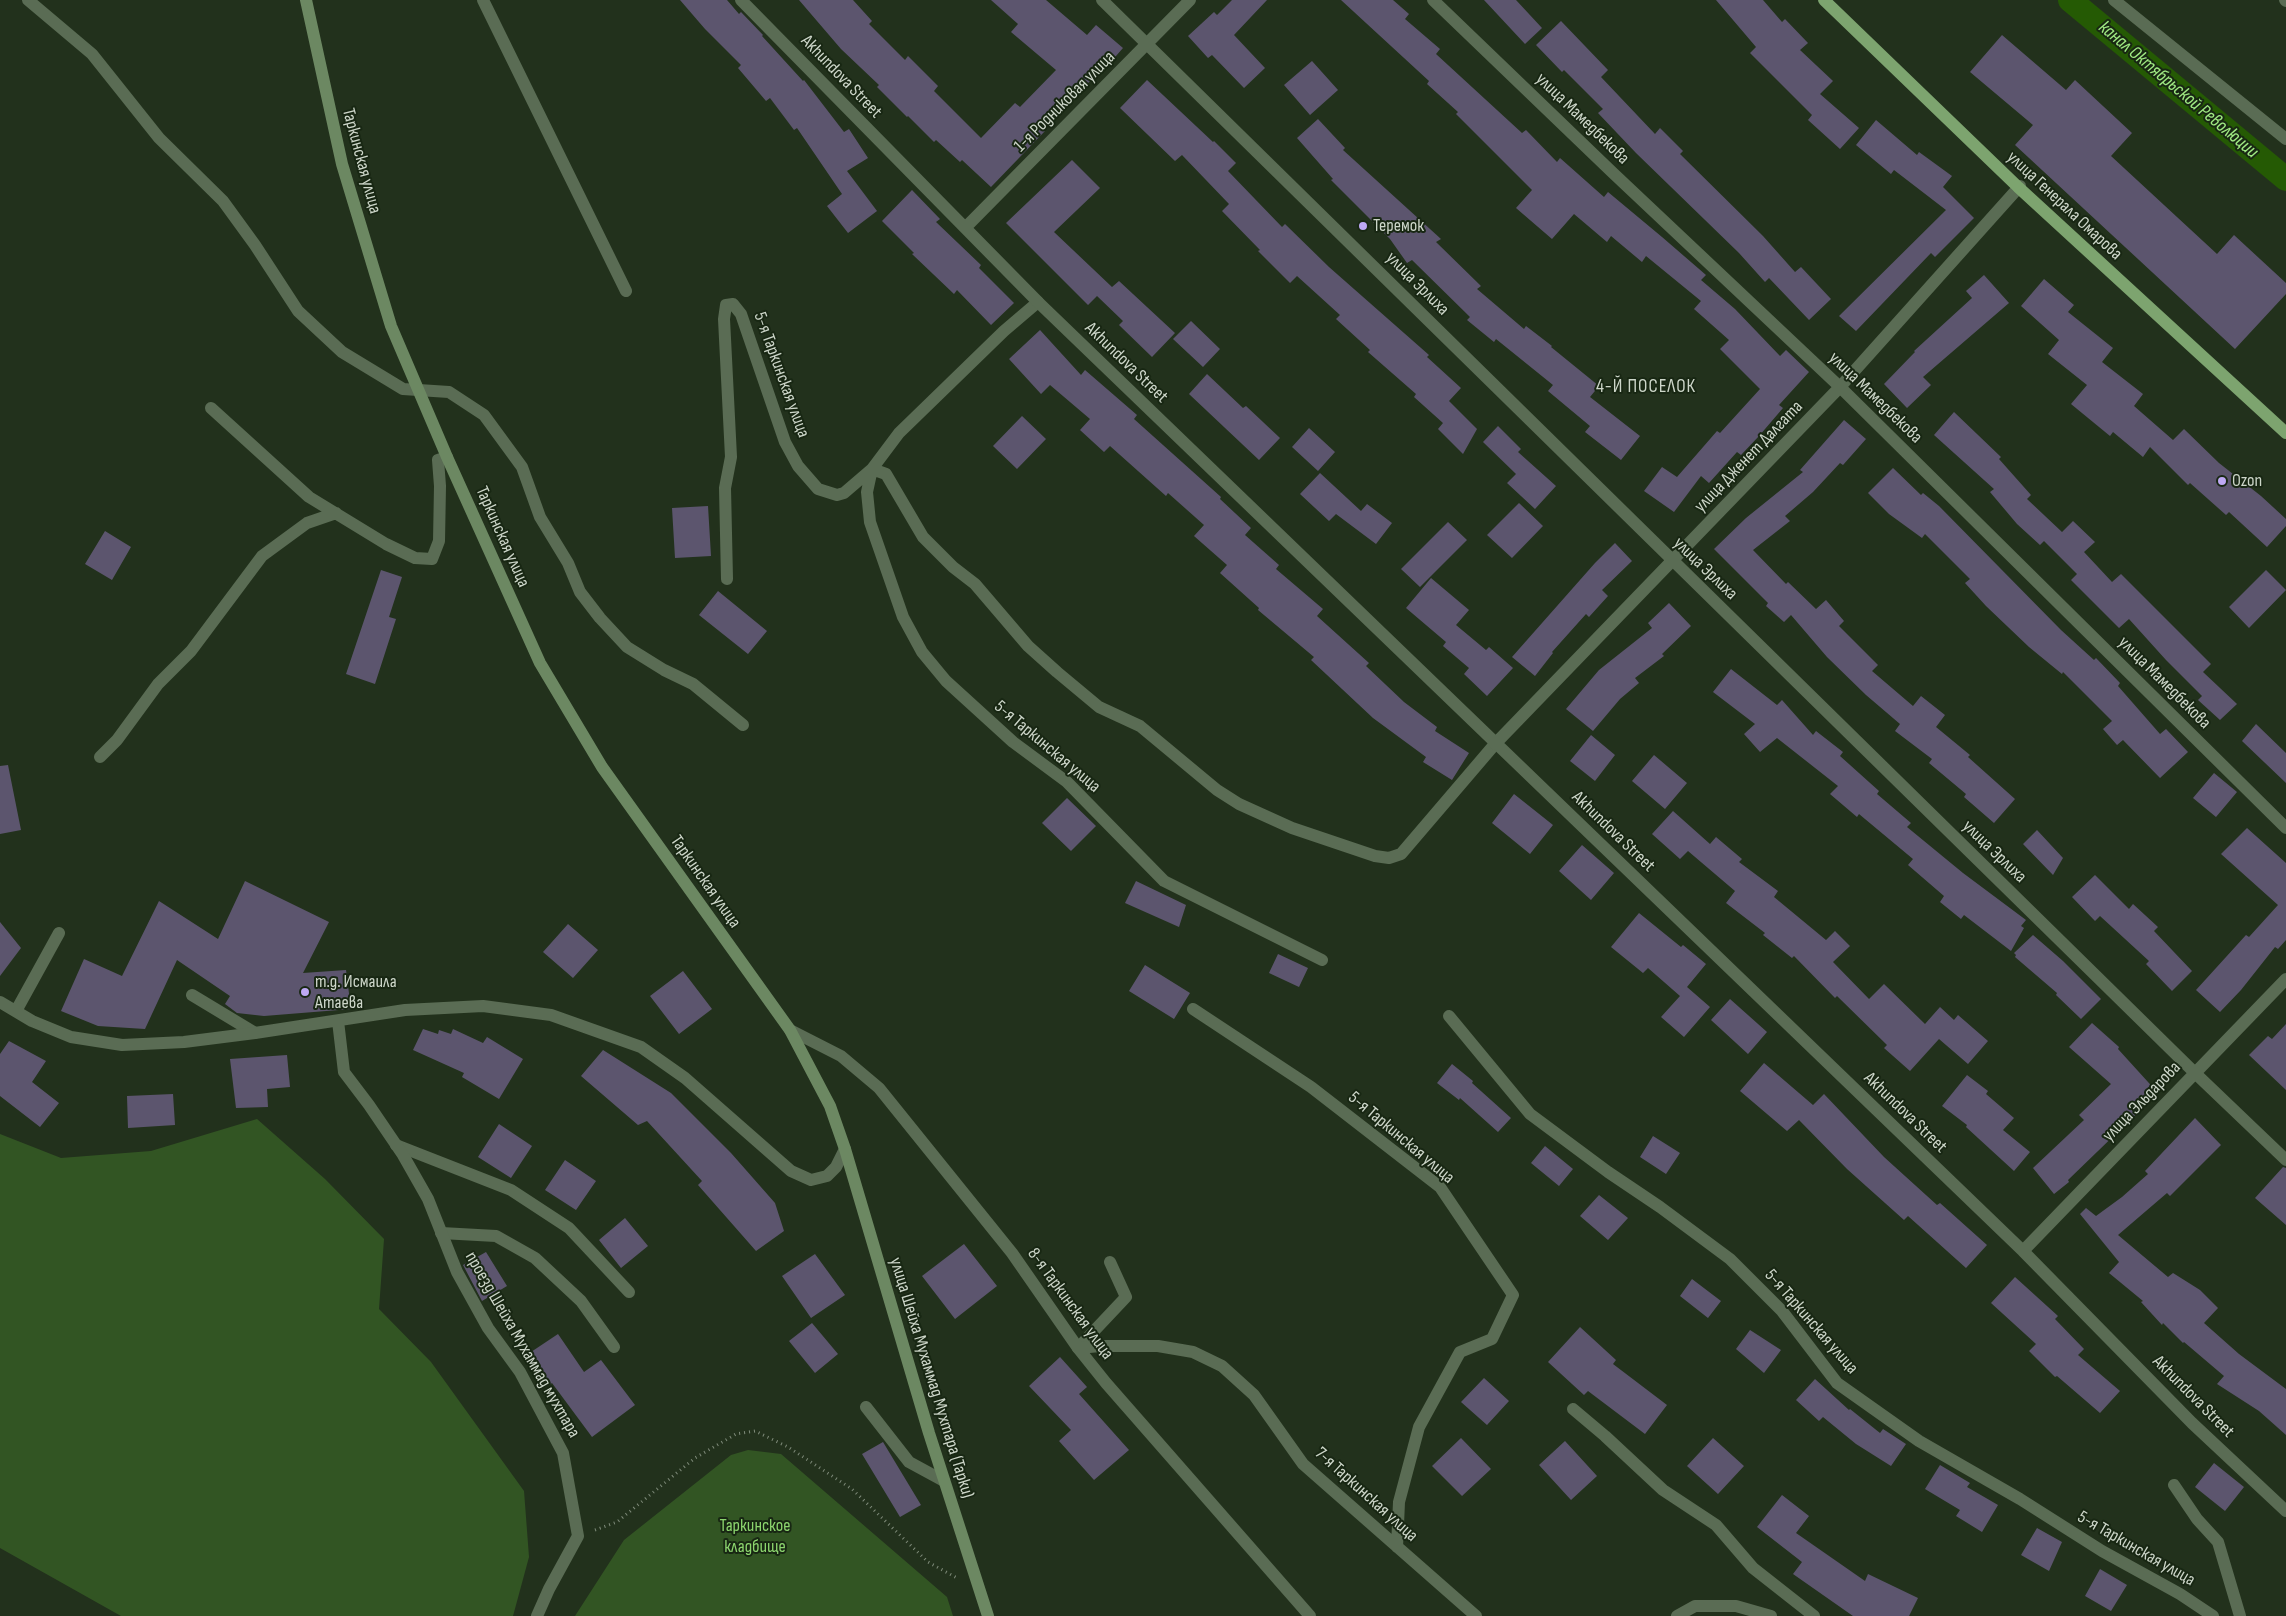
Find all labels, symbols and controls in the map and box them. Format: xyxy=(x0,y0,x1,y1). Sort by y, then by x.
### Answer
water label: канал Октябрьской Революции xyxy=(2094,17,2262,163)
street label: Akhundova Street xyxy=(796,31,886,123)
street label: 1-я Родниковая улица xyxy=(1010,47,1120,157)
street label: улица Мамедбекова xyxy=(1531,69,1633,169)
street label: Таркинская улица xyxy=(337,106,385,216)
street label: улица Генерала Омарова xyxy=(2002,147,2126,265)
place label: Теремок xyxy=(1373,215,1424,237)
marker: Теремок xyxy=(1357,220,1369,232)
street label: улица Эрлиха xyxy=(1381,248,1453,320)
street label: 5-я Таркинская улица xyxy=(748,309,814,441)
street label: Akhundova Street xyxy=(1080,318,1172,408)
street label: улица Мамедбекова xyxy=(1824,348,1926,448)
district label: 4-Й ПОСЕЛОК xyxy=(1595,376,1697,398)
street label: улица Дженет Далгата xyxy=(1690,397,1808,517)
place label: Ozon xyxy=(2232,470,2262,492)
marker: Ozon xyxy=(2216,475,2228,487)
street label: Таркинская улица xyxy=(470,483,534,591)
street label: улица Эрлиха xyxy=(1668,533,1742,605)
street label: улица Мамедбекова xyxy=(2113,632,2215,734)
street label: 5-я Таркинская улица xyxy=(990,696,1104,798)
street label: Akhundova Street xyxy=(1567,787,1659,877)
street label: улица Эрлиха xyxy=(1957,816,2031,888)
street label: Таркинская улица xyxy=(665,831,745,933)
place label: т.д. Исмаила Атаева xyxy=(315,971,397,1014)
marker: т.д. Исмаила Атаева xyxy=(299,986,311,998)
street label: улица Эльдарова xyxy=(2098,1057,2186,1147)
street label: Akhundova Street xyxy=(1859,1068,1951,1158)
street label: 5-я Таркинская улица xyxy=(1344,1087,1458,1189)
street label: 8-я Таркинская улица xyxy=(1022,1244,1118,1364)
street label: проезд Шейха Мухаммад мухтара xyxy=(460,1248,584,1442)
street label: улица Шейха Мухаммад Мухтара (Тарки) xyxy=(884,1255,978,1501)
street label: 5-я Таркинская улица xyxy=(1760,1265,1862,1379)
street label: Akhundova Street xyxy=(2148,1352,2238,1442)
street label: 7-я Таркинская улица xyxy=(1310,1443,1422,1547)
street label: 5-я Таркинская улица xyxy=(2073,1507,2199,1591)
park label: Таркинское кладбище xyxy=(720,1515,790,1558)

